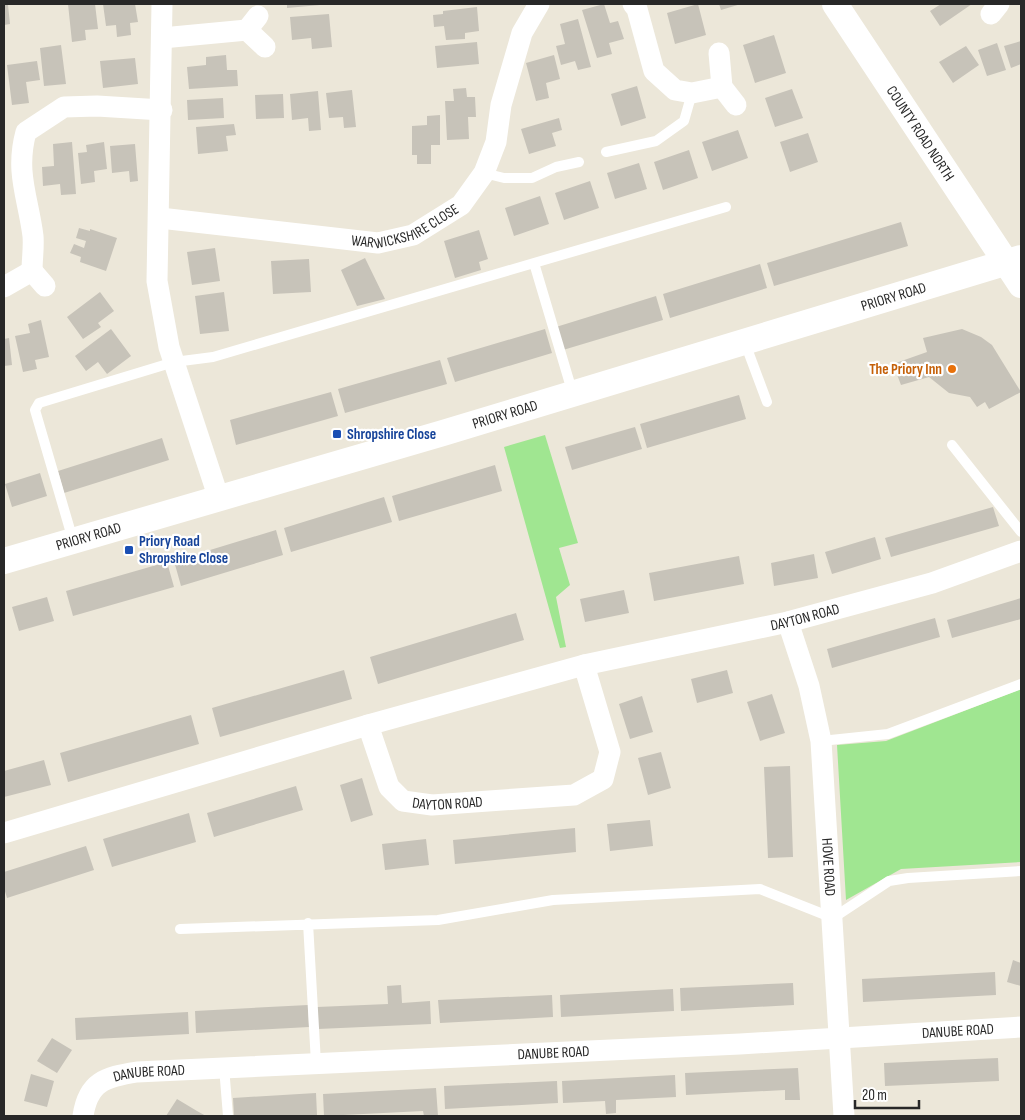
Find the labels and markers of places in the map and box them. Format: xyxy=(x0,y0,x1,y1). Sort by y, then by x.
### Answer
place label: The Priory Inn xyxy=(869,360,942,379)
marker: The Priory Inn xyxy=(946,363,958,375)
place label: Shropshire Close xyxy=(347,425,436,444)
marker: Shropshire Close xyxy=(331,428,343,440)
place label: Priory Road Shropshire Close xyxy=(139,532,228,568)
marker: Priory Road Shropshire Close xyxy=(123,544,135,556)

